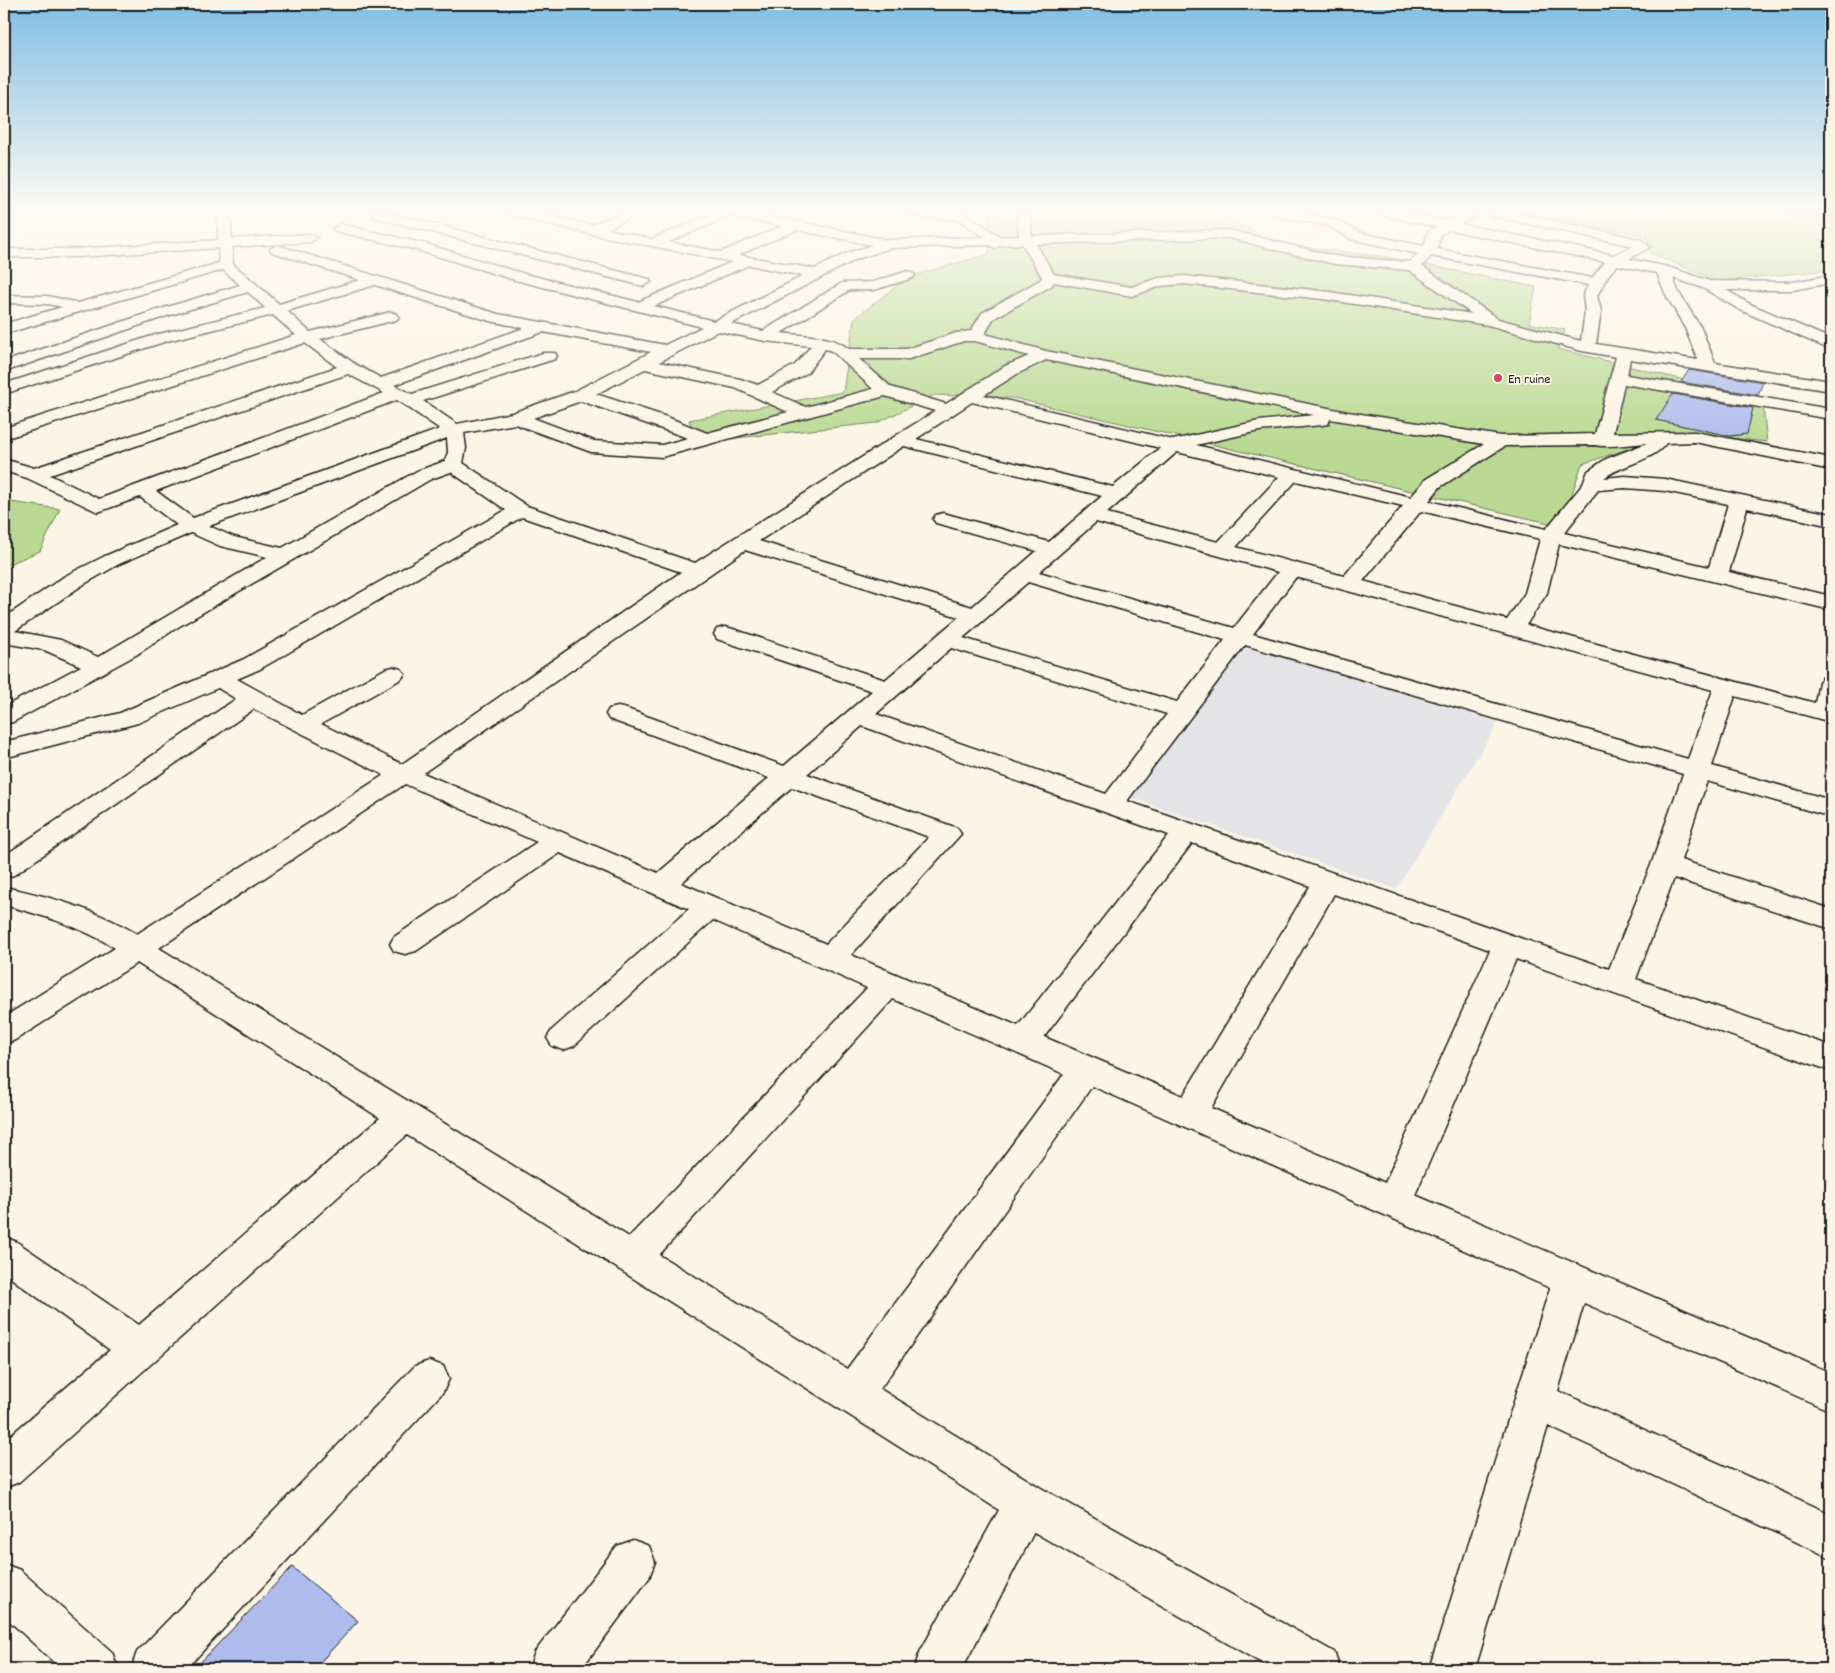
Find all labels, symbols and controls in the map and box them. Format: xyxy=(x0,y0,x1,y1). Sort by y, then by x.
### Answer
place label: En ruine xyxy=(1508,370,1550,390)
marker: En ruine xyxy=(1492,372,1504,384)

